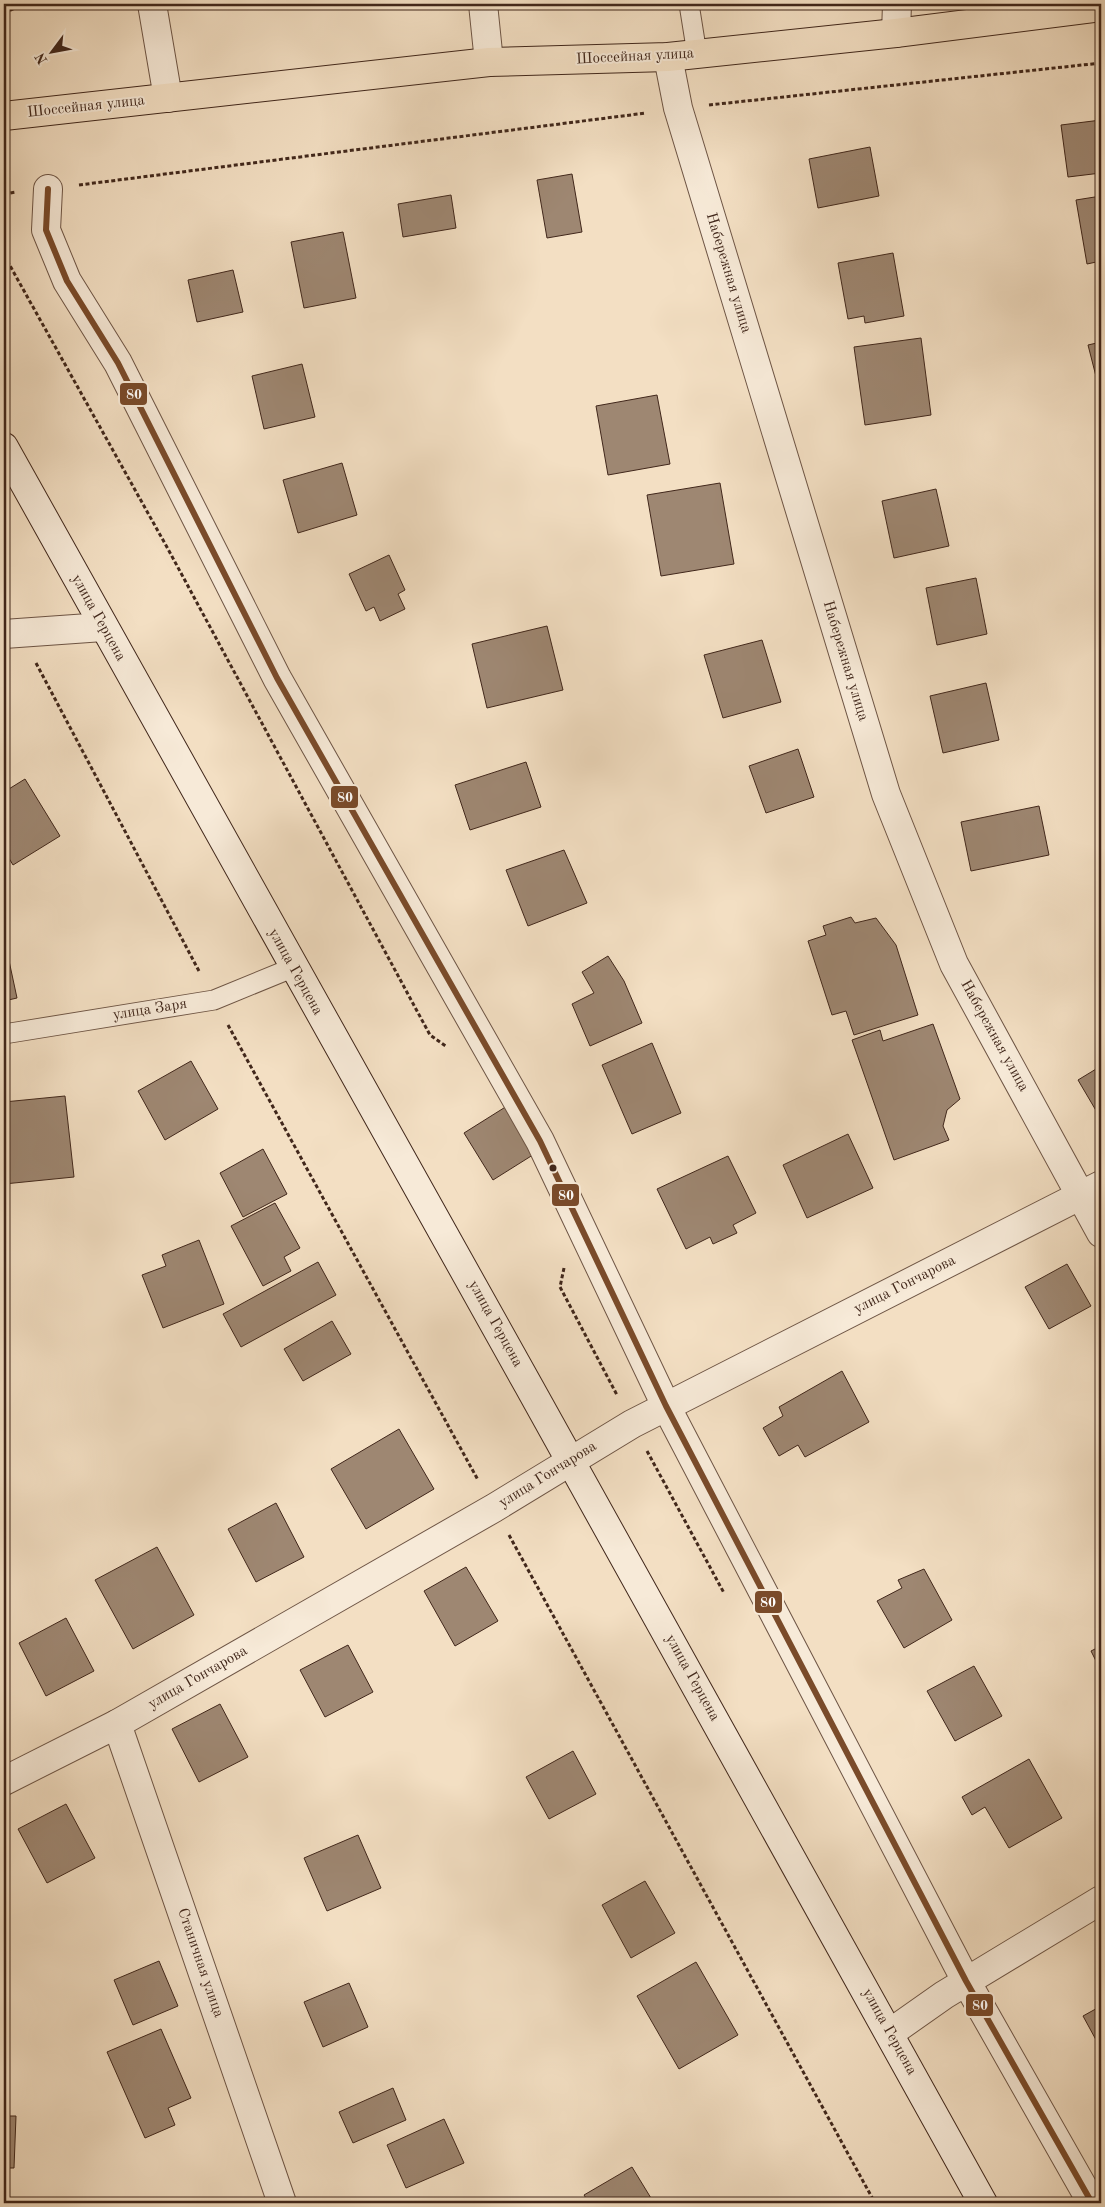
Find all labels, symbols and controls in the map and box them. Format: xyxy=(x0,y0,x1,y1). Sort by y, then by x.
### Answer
north arrow xyxy=(28,28,78,78)
street label: Шоссейная улица xyxy=(576,46,695,68)
text: N xyxy=(33,50,51,67)
street label: Шоссейная улица xyxy=(27,93,146,121)
street label: Набережная улица xyxy=(703,211,754,336)
line badge: 80 xyxy=(119,382,148,406)
text: 80 xyxy=(126,388,142,402)
street label: улица Герцена xyxy=(68,572,128,664)
street label: Набережная улица xyxy=(820,599,871,724)
line badge: 80 xyxy=(330,785,359,809)
text: 80 xyxy=(337,791,353,805)
street label: улица Герцена xyxy=(265,926,325,1018)
street label: Набережная улица xyxy=(957,978,1031,1095)
street label: улица Заря xyxy=(112,997,188,1023)
unlabelled marker xyxy=(548,1163,558,1173)
line badge: 80 xyxy=(551,1183,580,1207)
text: 80 xyxy=(558,1189,574,1203)
street label: улица Гончарова xyxy=(852,1253,959,1317)
street label: улица Герцена xyxy=(465,1278,525,1370)
street label: улица Гончарова xyxy=(497,1439,600,1511)
line badge: 80 xyxy=(754,1590,783,1614)
text: 80 xyxy=(760,1596,776,1610)
street label: улица Герцена xyxy=(662,1632,722,1724)
street label: улица Гончарова xyxy=(146,1643,251,1712)
street label: Станичная улица xyxy=(174,1907,226,2020)
street label: улица Герцена xyxy=(859,1986,919,2078)
line badge: 80 xyxy=(965,1993,994,2017)
text: 80 xyxy=(972,1999,988,2013)

